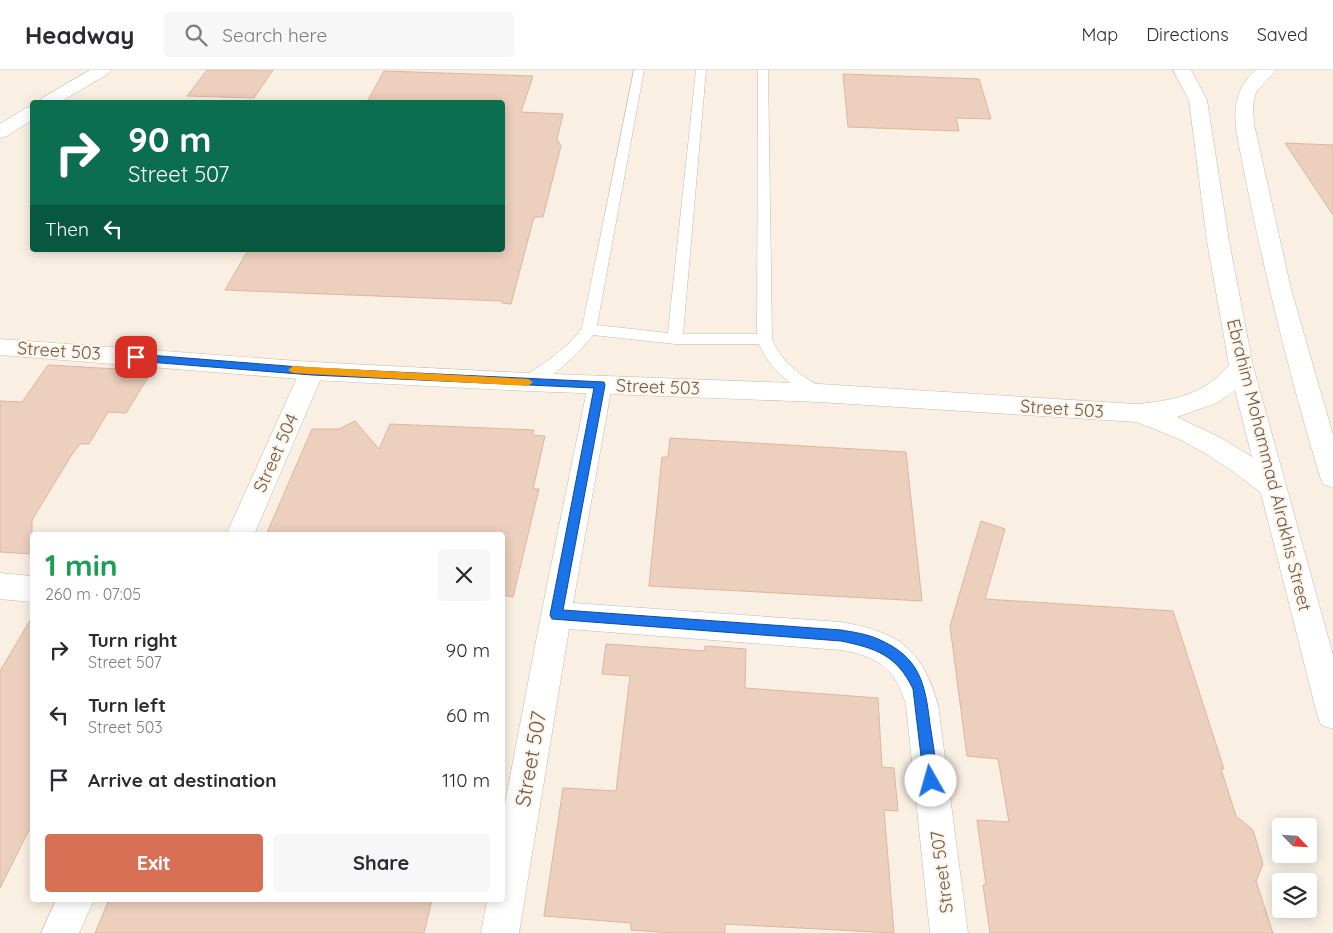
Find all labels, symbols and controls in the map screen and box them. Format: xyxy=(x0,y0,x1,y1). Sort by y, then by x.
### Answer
search box xyxy=(164,12,514,57)
text: Headway xyxy=(25,20,134,50)
icon: search xyxy=(182,21,210,49)
text: Search here xyxy=(222,23,327,47)
text: Map xyxy=(1081,23,1118,46)
text: Directions xyxy=(1146,23,1229,46)
text: Saved xyxy=(1257,23,1308,46)
text: 90 m xyxy=(128,117,211,161)
icon: right xyxy=(45,120,110,185)
text: Street 507 xyxy=(128,160,229,188)
icon: left xyxy=(99,215,127,243)
text: Then xyxy=(45,217,89,241)
street label: Ebrahim Mohammad Alrakhis Street xyxy=(1222,316,1317,613)
street label: Street 503 xyxy=(16,336,102,365)
pin xyxy=(115,336,157,378)
icon: arrive xyxy=(122,343,150,371)
street label: Street 503 xyxy=(616,374,700,399)
street label: Street 503 xyxy=(1019,394,1105,423)
street label: Street 504 xyxy=(248,410,303,496)
text: 1 min xyxy=(45,546,118,584)
button: close xyxy=(438,549,490,601)
text: 260 m · 07:05 xyxy=(45,584,141,604)
text: Turn right xyxy=(88,628,177,652)
icon: right xyxy=(45,636,73,664)
text: 90 m xyxy=(446,638,490,662)
text: Street 507 xyxy=(88,652,162,672)
text: Turn left xyxy=(88,693,166,717)
icon: left xyxy=(45,701,73,729)
text: 60 m xyxy=(446,703,490,727)
street label: Street 507 xyxy=(509,709,551,809)
text: Street 503 xyxy=(88,717,163,737)
position arrow xyxy=(904,754,956,806)
icon: arrive xyxy=(45,766,73,794)
text: Arrive at destination xyxy=(88,768,277,792)
text: 110 m xyxy=(442,768,490,792)
north arrow xyxy=(1272,818,1318,862)
map controls xyxy=(1272,818,1317,918)
street label: Street 507 xyxy=(925,830,958,915)
button: Exit xyxy=(45,834,263,892)
button: Share xyxy=(273,834,490,892)
button: layers xyxy=(1272,873,1317,918)

